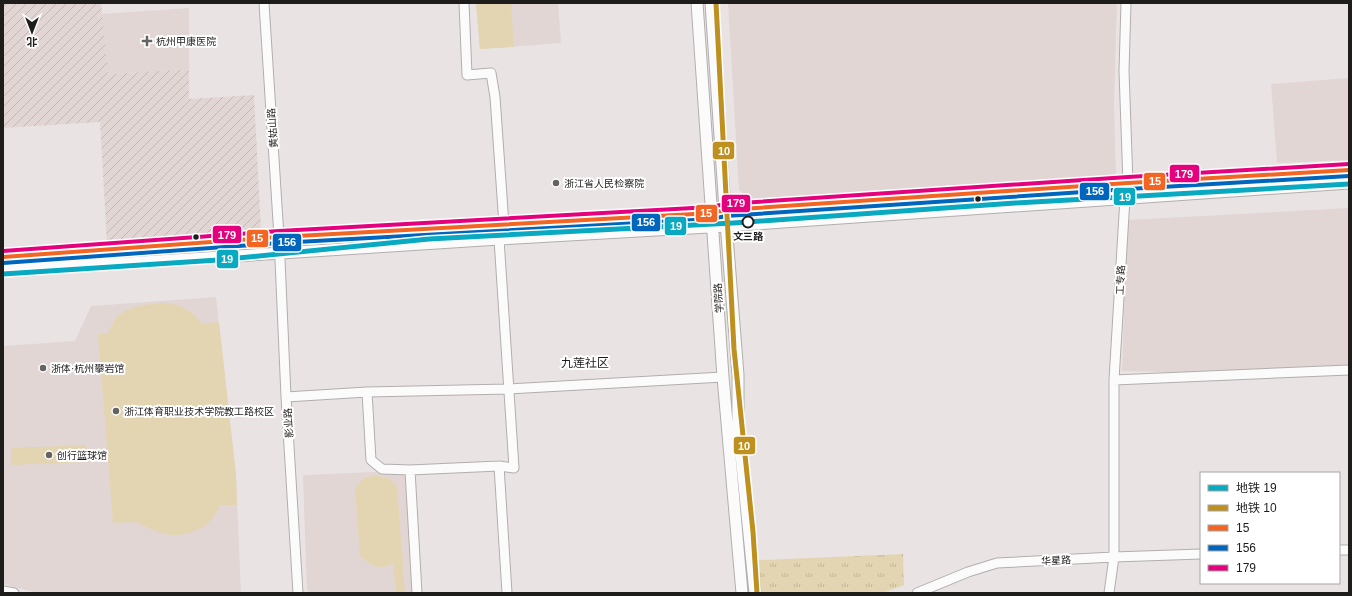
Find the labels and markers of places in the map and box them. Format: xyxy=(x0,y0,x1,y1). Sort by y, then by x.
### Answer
marker: 杭州甲康医院 xyxy=(141,35,153,47)
place label: 杭州甲康医院 xyxy=(156,36,216,47)
marker: 浙江省人民检察院 xyxy=(551,178,561,188)
place label: 浙江省人民检察院 xyxy=(564,178,644,189)
unlabelled marker xyxy=(973,194,983,204)
marker: 文三路 xyxy=(741,215,755,229)
place label: 文三路 xyxy=(733,231,764,242)
unlabelled marker xyxy=(191,232,201,242)
marker: 浙体·杭州攀岩馆 xyxy=(38,363,48,373)
place label: 浙体·杭州攀岩馆 xyxy=(51,363,124,374)
marker: 浙江体育职业技术学院教工路校区 xyxy=(111,406,121,416)
place label: 浙江体育职业技术学院教工路校区 xyxy=(124,406,274,417)
marker: 创行篮球馆 xyxy=(44,450,54,460)
place label: 创行篮球馆 xyxy=(57,450,107,461)

